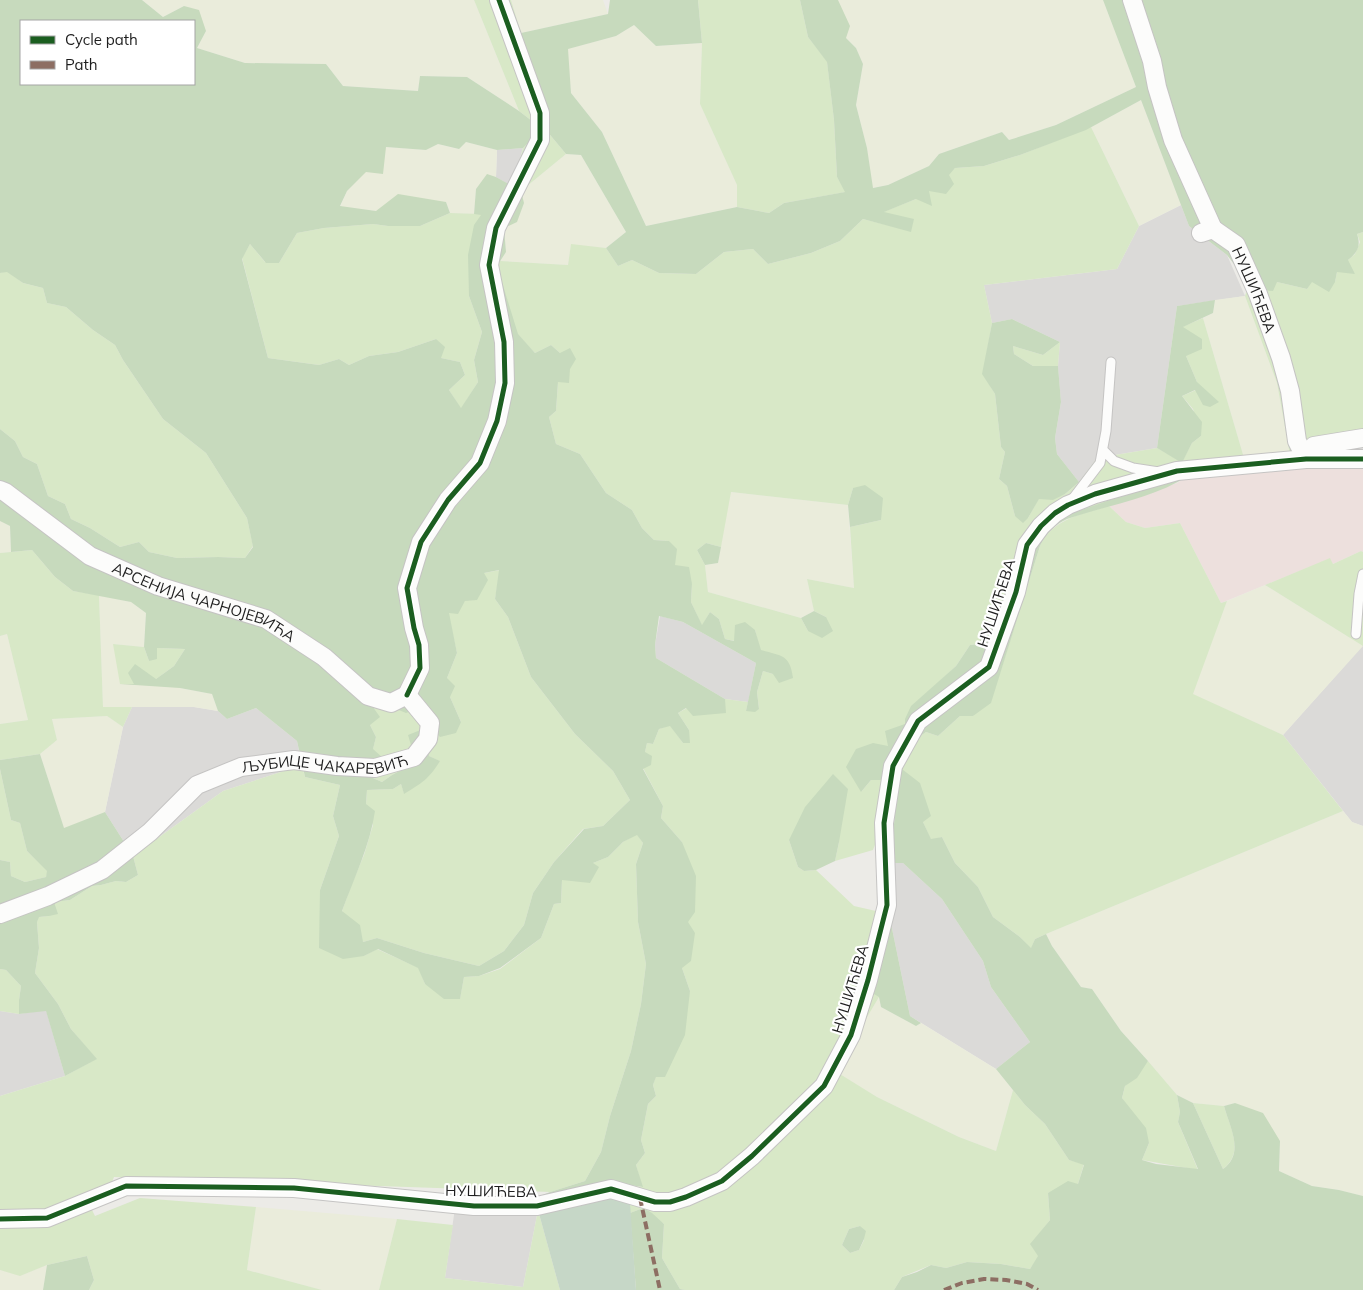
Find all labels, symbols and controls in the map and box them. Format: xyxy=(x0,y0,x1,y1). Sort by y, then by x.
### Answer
legend xyxy=(20,20,195,85)
text: Cycle path xyxy=(65,30,138,49)
text: Path xyxy=(65,55,97,74)
street label: НУШИЋЕВА xyxy=(1228,243,1281,335)
street label: НУШИЋЕВА xyxy=(973,556,1019,650)
street label: АРСЕНИЈА ЧАРНОЈЕВИЋА xyxy=(110,558,299,645)
street label: ЉУБИЦЕ ЧАКАРЕВИЋ xyxy=(240,750,410,777)
street label: НУШИЋЕВА xyxy=(828,942,872,1036)
street label: НУШИЋЕВА xyxy=(445,1181,537,1201)

